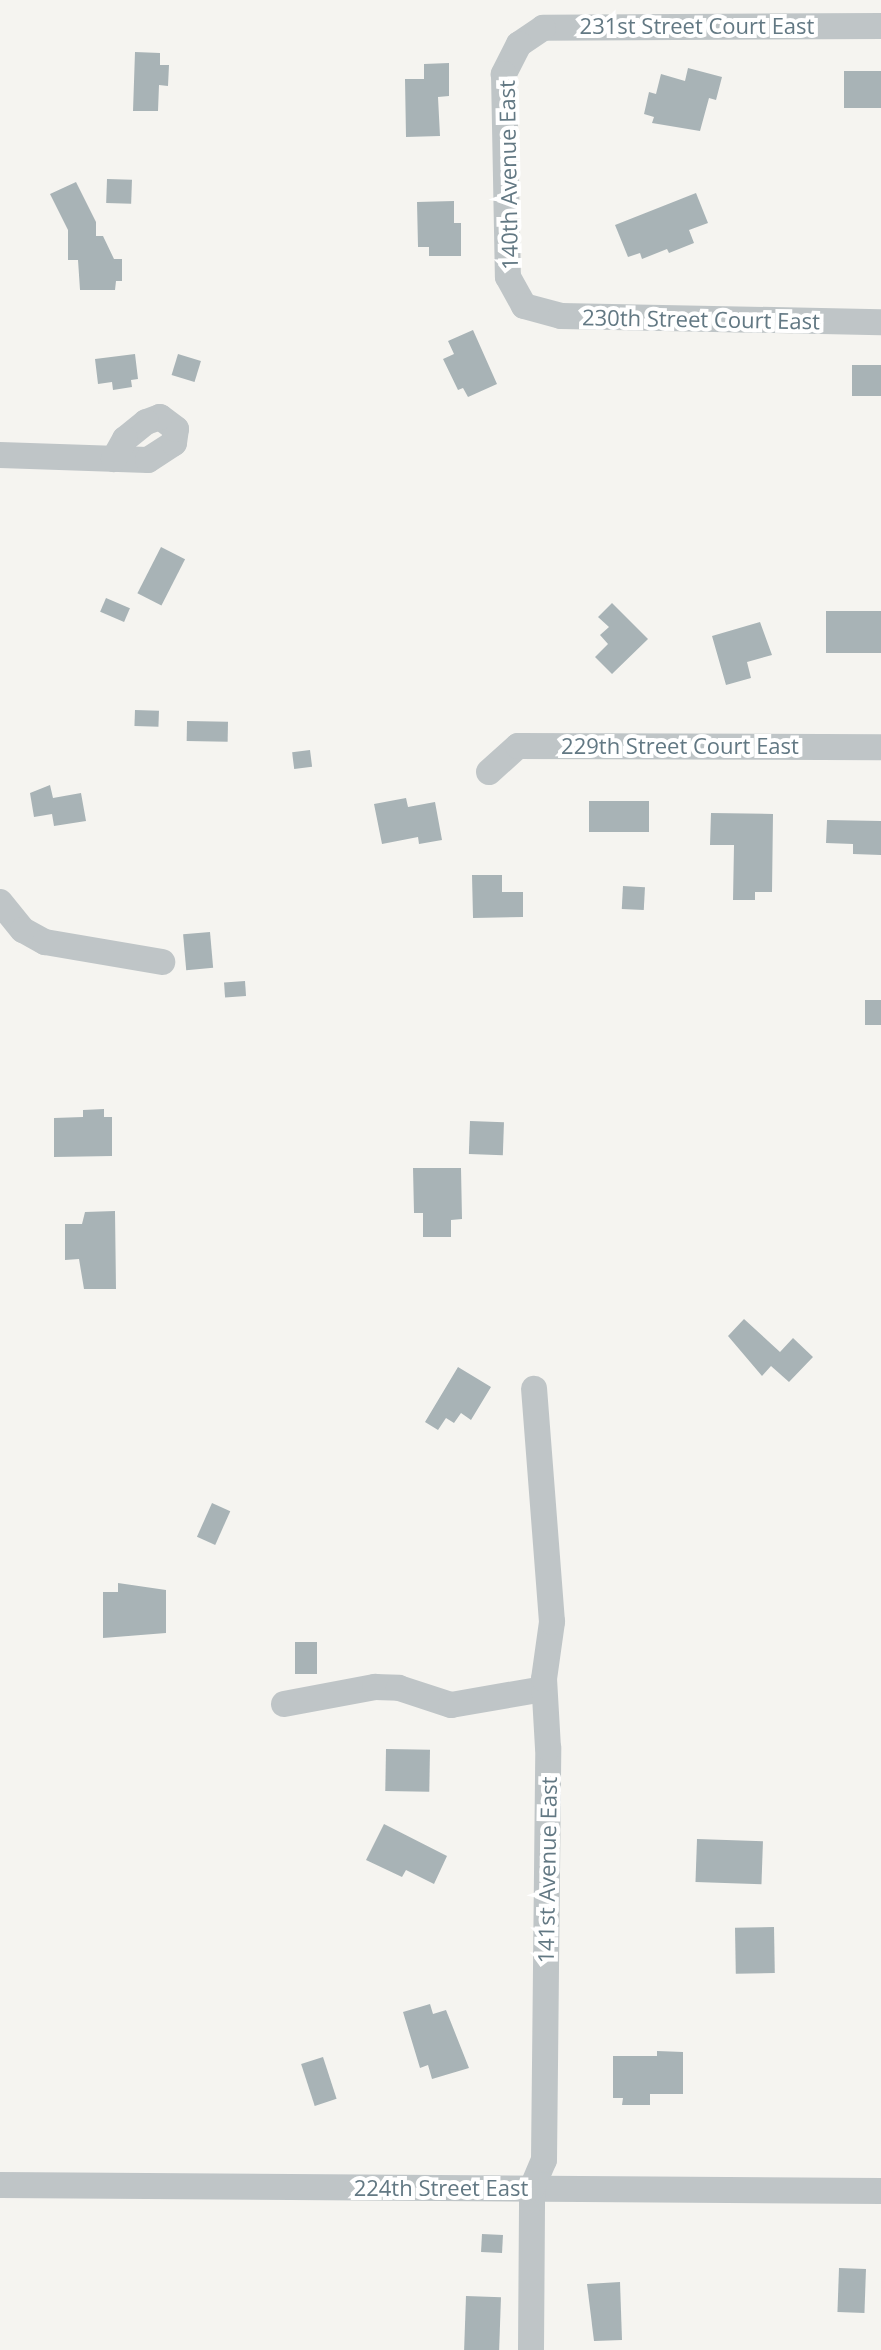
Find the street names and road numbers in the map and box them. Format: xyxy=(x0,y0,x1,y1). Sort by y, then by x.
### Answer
street label: 231st Street Court East xyxy=(580,13,814,39)
street label: 140th Avenue East xyxy=(493,80,523,270)
street label: 230th Street Court East xyxy=(582,304,820,334)
street label: 229th Street Court East xyxy=(561,733,799,759)
street label: 141st Avenue East xyxy=(532,1776,562,1964)
street label: 224th Street East xyxy=(354,2175,528,2201)

